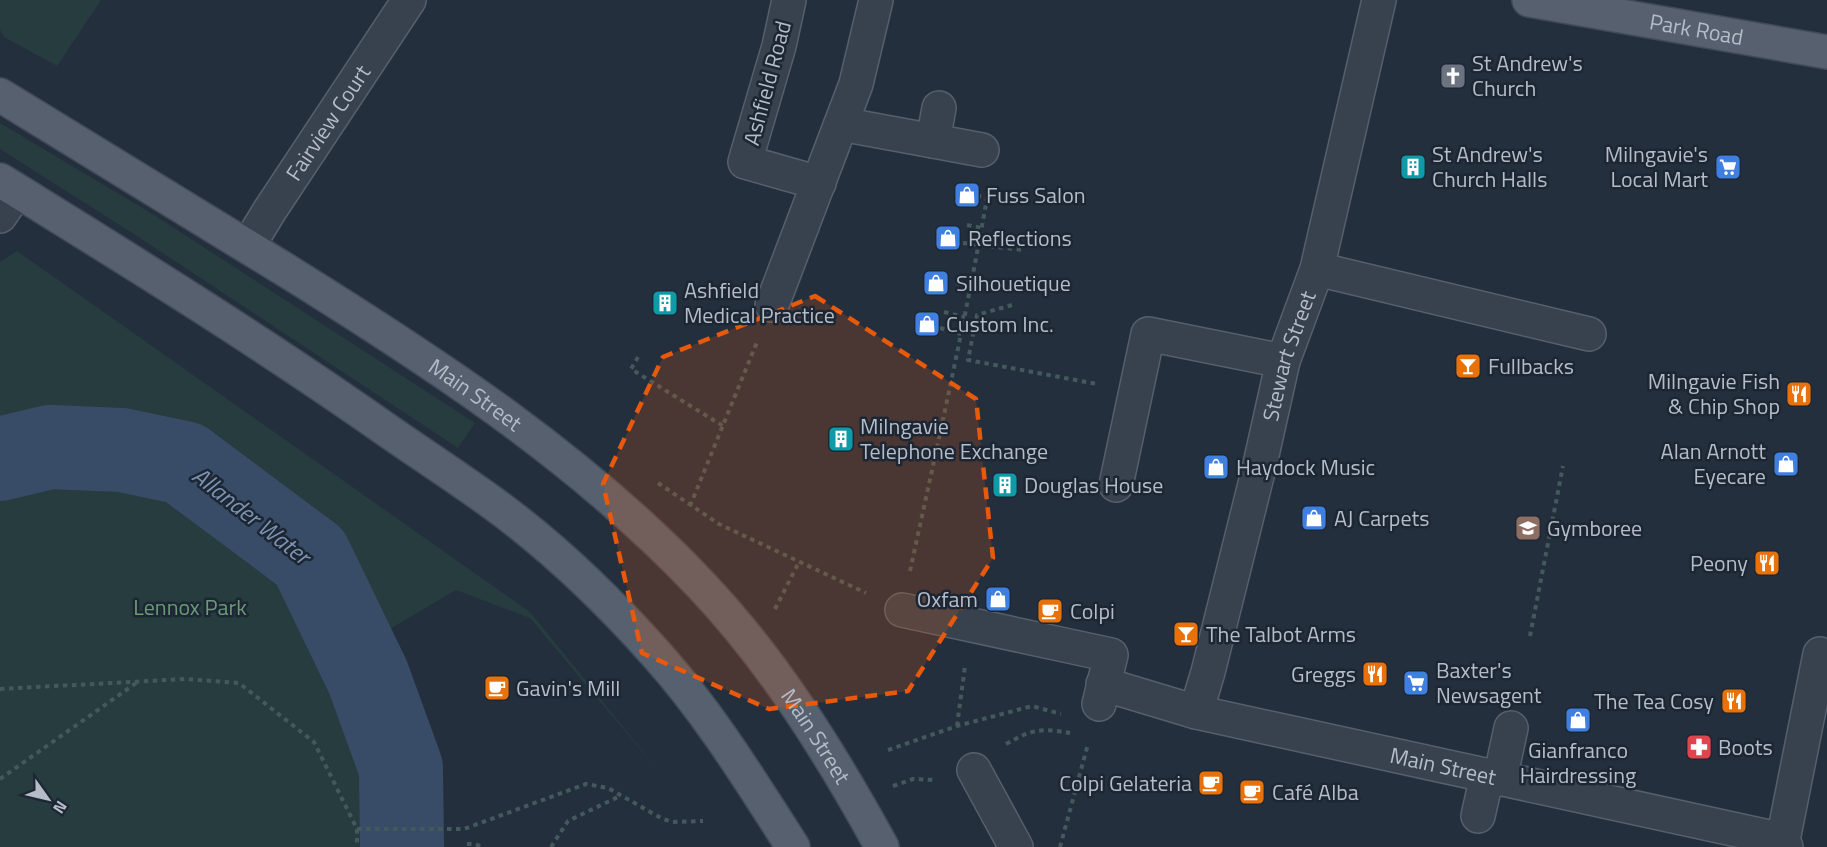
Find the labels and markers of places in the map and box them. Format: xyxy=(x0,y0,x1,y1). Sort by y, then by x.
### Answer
place label: St Andrew's Church xyxy=(1472,46,1583,105)
church icon: St Andrew's Church xyxy=(1438,61,1468,91)
place label: St Andrew's Church Halls xyxy=(1432,137,1547,196)
place label: Milngavie's Local Mart xyxy=(1605,137,1708,196)
building icon: St Andrew's Church Halls xyxy=(1398,152,1428,182)
supermarket icon: Milngavie's Local Mart xyxy=(1713,152,1743,182)
place label: Fuss Salon xyxy=(986,178,1086,212)
shop icon: Fuss Salon xyxy=(952,180,982,210)
place label: Reflections xyxy=(968,221,1072,255)
shop icon: Reflections xyxy=(933,223,963,253)
place label: Silhouetique xyxy=(956,266,1071,300)
shop icon: Silhouetique xyxy=(921,268,951,298)
place label: Ashfield Medical Practice xyxy=(684,273,835,332)
building icon: Ashfield Medical Practice xyxy=(650,288,680,318)
place label: Custom Inc. xyxy=(946,307,1054,341)
shop icon: Custom Inc. xyxy=(912,309,942,339)
place label: Fullbacks xyxy=(1488,349,1574,383)
bar icon: Fullbacks xyxy=(1453,351,1483,381)
place label: Milngavie Fish & Chip Shop xyxy=(1648,364,1780,423)
restaurant icon: Milngavie Fish & Chip Shop xyxy=(1784,379,1814,409)
place label: Milngavie Telephone Exchange xyxy=(860,409,1048,468)
building icon: Milngavie Telephone Exchange xyxy=(826,424,856,454)
place label: Alan Arnott Eyecare xyxy=(1661,434,1766,493)
shop icon: Alan Arnott Eyecare xyxy=(1771,449,1801,479)
place label: Haydock Music xyxy=(1236,450,1375,484)
shop icon: Haydock Music xyxy=(1201,452,1231,482)
place label: Douglas House xyxy=(1024,468,1163,502)
building icon: Douglas House xyxy=(990,470,1020,500)
place label: AJ Carpets xyxy=(1334,501,1429,535)
shop icon: AJ Carpets xyxy=(1299,503,1329,533)
place label: Gymboree xyxy=(1547,511,1642,545)
school or university icon: Gymboree xyxy=(1513,513,1543,543)
place label: Peony xyxy=(1690,546,1748,580)
restaurant icon: Peony xyxy=(1752,548,1782,578)
place label: Oxfam xyxy=(917,582,978,616)
shop icon: Oxfam xyxy=(983,584,1013,614)
place label: Colpi xyxy=(1070,594,1115,628)
cafe icon: Colpi xyxy=(1035,596,1065,626)
place label: The Talbot Arms xyxy=(1206,617,1356,651)
bar icon: The Talbot Arms xyxy=(1171,619,1201,649)
place label: Baxter's Newsagent xyxy=(1436,653,1542,712)
place label: Greggs xyxy=(1291,657,1356,691)
restaurant icon: Greggs xyxy=(1360,659,1390,689)
supermarket icon: Baxter's Newsagent xyxy=(1401,668,1431,698)
place label: Gavin's Mill xyxy=(516,671,620,705)
cafe icon: Gavin's Mill xyxy=(482,673,512,703)
place label: The Tea Cosy xyxy=(1594,684,1714,718)
restaurant icon: The Tea Cosy xyxy=(1719,686,1749,716)
shop icon: Gianfranco Hairdressing xyxy=(1563,705,1593,735)
place label: Boots xyxy=(1718,730,1773,764)
pharmacy icon: Boots xyxy=(1684,732,1714,762)
place label: Gianfranco Hairdressing xyxy=(1520,733,1636,792)
place label: Colpi Gelateria xyxy=(1059,766,1192,800)
cafe icon: Colpi Gelateria xyxy=(1196,768,1226,798)
place label: Café Alba xyxy=(1272,775,1359,809)
cafe icon: Café Alba xyxy=(1237,777,1267,807)

